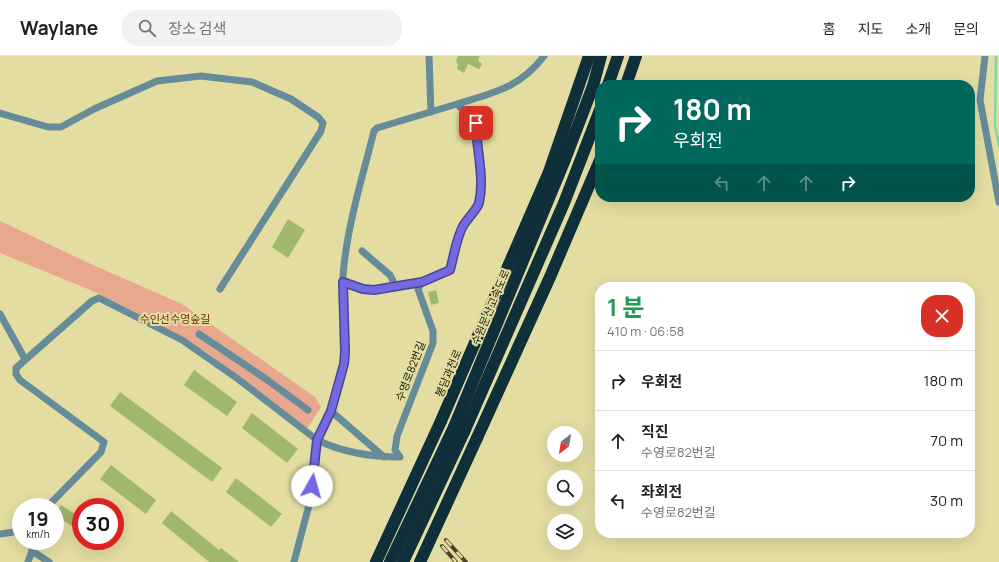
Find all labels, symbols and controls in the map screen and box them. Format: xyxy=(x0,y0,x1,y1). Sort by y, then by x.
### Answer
search box xyxy=(122,10,402,46)
text: Waylane xyxy=(20,15,98,41)
icon: search xyxy=(136,17,158,39)
text: 장소 검색 xyxy=(168,18,226,39)
text: 홈 xyxy=(823,19,836,38)
text: 지도 xyxy=(858,19,883,38)
text: 소개 xyxy=(905,19,931,38)
text: 문의 xyxy=(953,19,979,38)
text: 180 m xyxy=(673,90,752,128)
icon: right xyxy=(607,96,659,148)
pin xyxy=(459,106,493,140)
icon: arrive xyxy=(465,112,487,134)
text: 우회전 xyxy=(673,128,723,152)
icon: left xyxy=(711,172,733,194)
icon: ahead xyxy=(753,172,775,194)
icon: ahead xyxy=(795,172,817,194)
icon: right xyxy=(837,172,859,194)
street label: 수원문산고속도로 xyxy=(467,267,513,347)
text: 1 분 xyxy=(607,290,644,323)
button: close xyxy=(921,295,963,337)
park label: 수인선수영숲길 xyxy=(140,311,210,326)
text: 410 m · 06:58 xyxy=(607,322,684,340)
street label: 수영로82번길 xyxy=(392,339,428,403)
street label: 봉담과천로 xyxy=(431,347,465,399)
icon: right xyxy=(607,370,629,392)
text: 180 m xyxy=(924,370,963,391)
text: 우회전 xyxy=(641,371,682,392)
text: 직진 xyxy=(641,421,669,442)
north arrow xyxy=(547,426,583,462)
map controls xyxy=(547,426,583,550)
icon: ahead xyxy=(607,430,629,452)
text: 70 m xyxy=(931,430,963,451)
text: 수영로82번길 xyxy=(641,443,716,461)
position arrow xyxy=(291,465,333,507)
button: search xyxy=(547,470,583,506)
text: 좌회전 xyxy=(641,481,682,502)
icon: left xyxy=(607,490,629,512)
text: 30 m xyxy=(930,490,963,511)
speed limit sign: 30 xyxy=(72,498,124,550)
text: 수영로82번길 xyxy=(641,503,716,521)
text: 19 xyxy=(27,505,49,532)
button: layers xyxy=(547,514,583,550)
text: km/h xyxy=(26,527,50,541)

